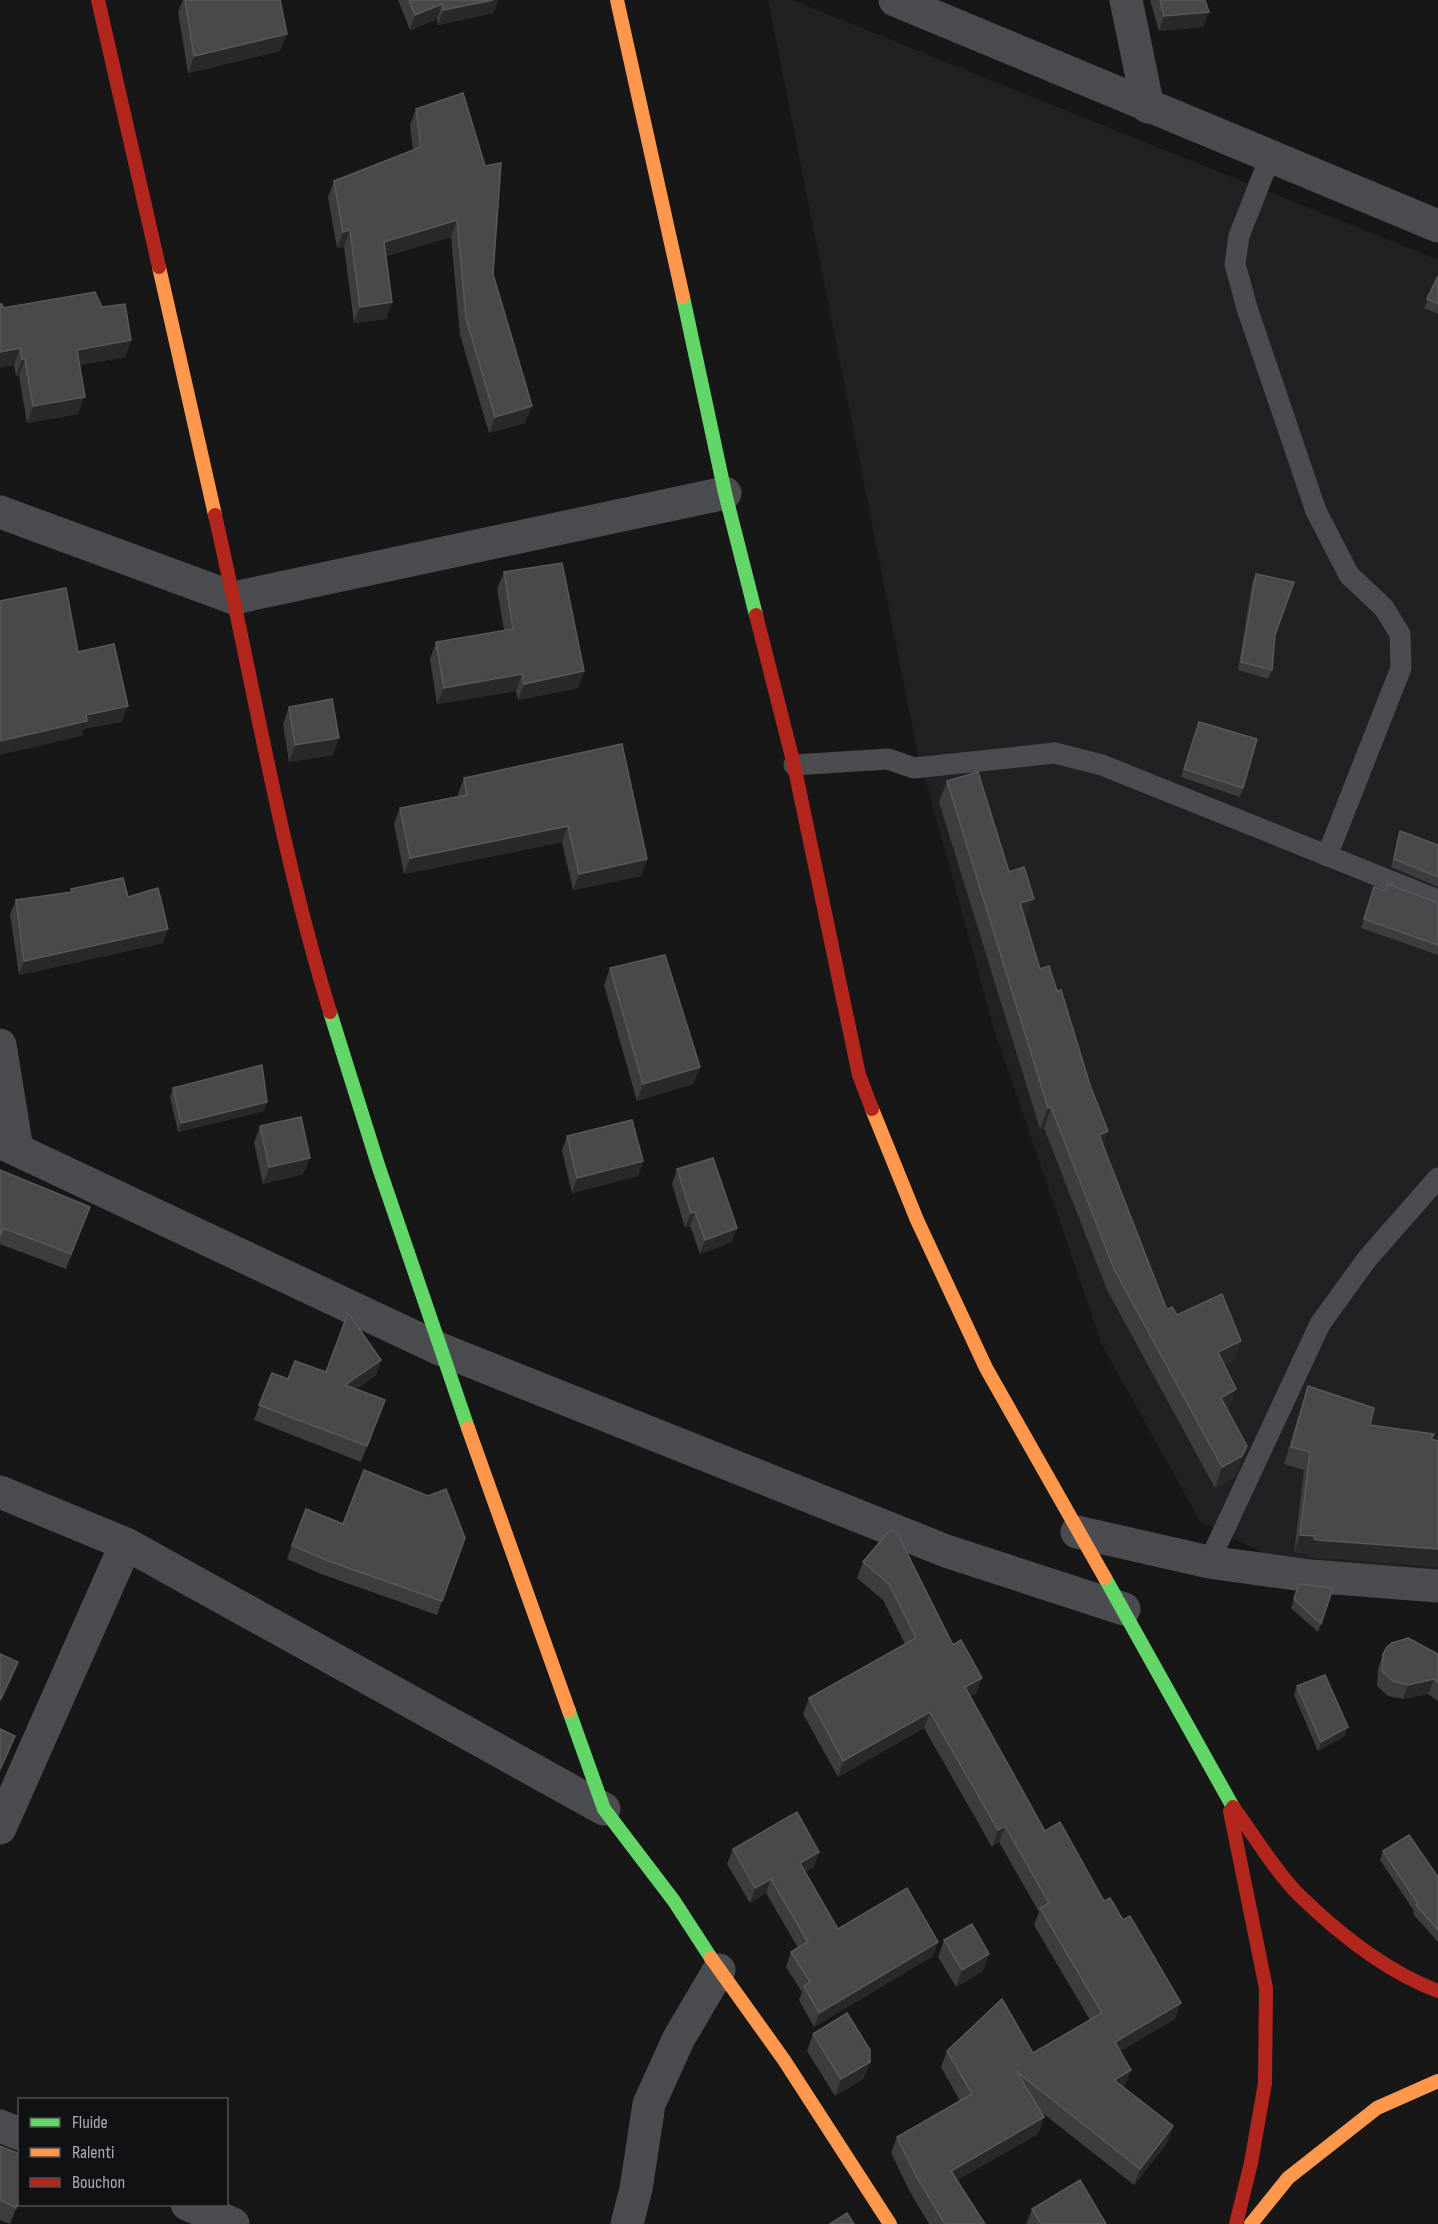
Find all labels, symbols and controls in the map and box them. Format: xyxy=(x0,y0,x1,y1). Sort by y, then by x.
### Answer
legend xyxy=(18,2098,228,2206)
text: Fluide xyxy=(72,2112,108,2133)
text: Ralenti xyxy=(72,2142,114,2163)
text: Bouchon xyxy=(72,2172,125,2193)

